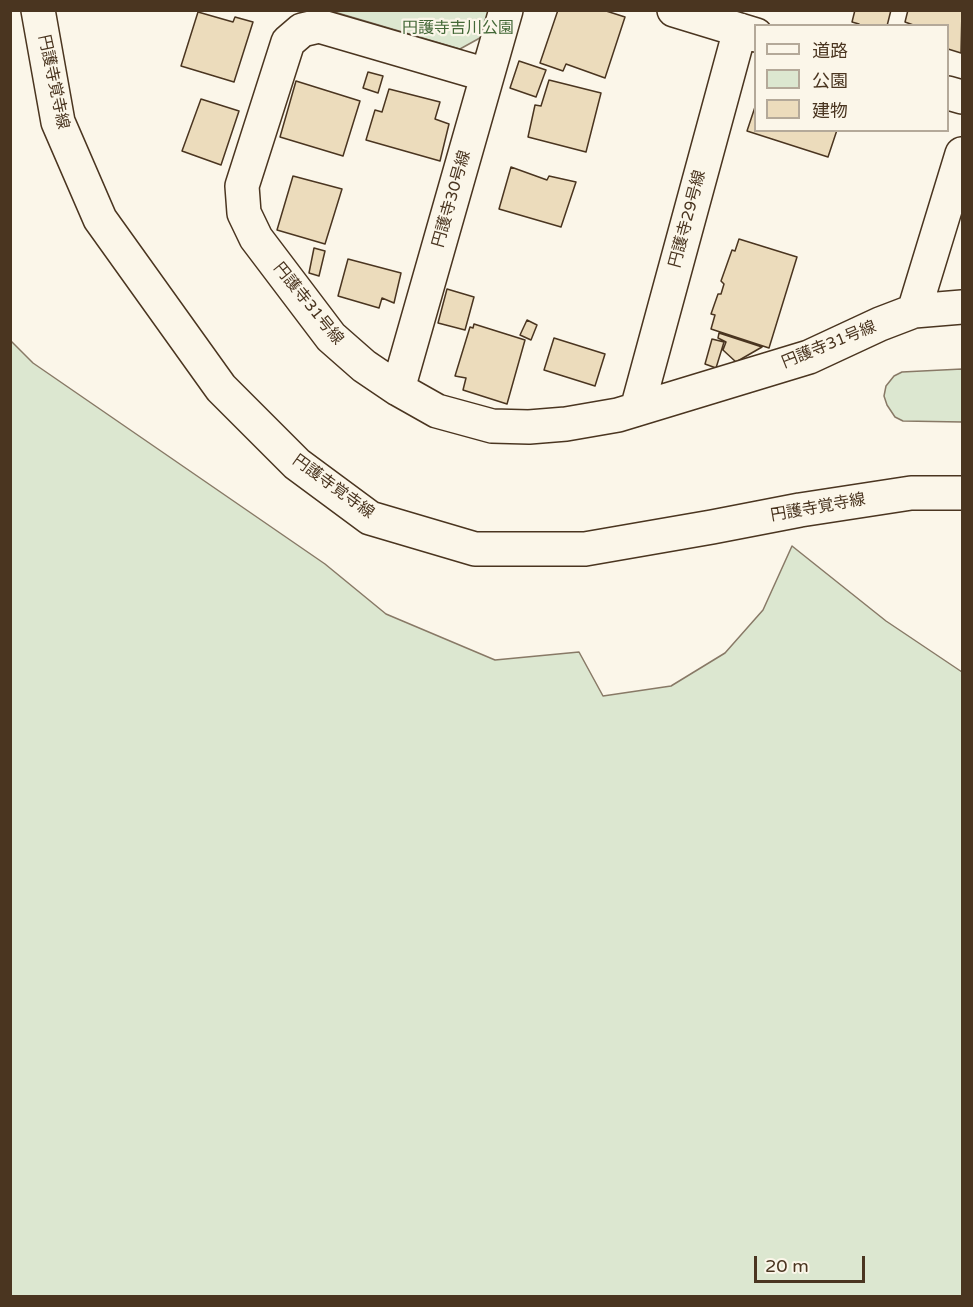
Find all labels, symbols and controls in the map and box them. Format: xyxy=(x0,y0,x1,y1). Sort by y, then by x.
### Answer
park label: 円護寺吉川公園 xyxy=(402,19,514,39)
legend xyxy=(754,24,949,132)
street label: 円護寺覚寺線 xyxy=(34,33,72,131)
text: 道路 xyxy=(812,40,848,62)
text: 公園 xyxy=(812,70,848,92)
text: 建物 xyxy=(812,100,848,122)
street label: 円護寺30号線 xyxy=(429,148,475,250)
street label: 円護寺29号線 xyxy=(666,168,710,270)
street label: 円護寺31号線 xyxy=(269,259,347,349)
street label: 円護寺31号線 xyxy=(779,317,879,373)
street label: 円護寺覚寺線 xyxy=(289,451,377,523)
street label: 円護寺覚寺線 xyxy=(769,490,867,526)
scale bar xyxy=(757,1244,868,1282)
text: 20 m xyxy=(765,1255,809,1277)

